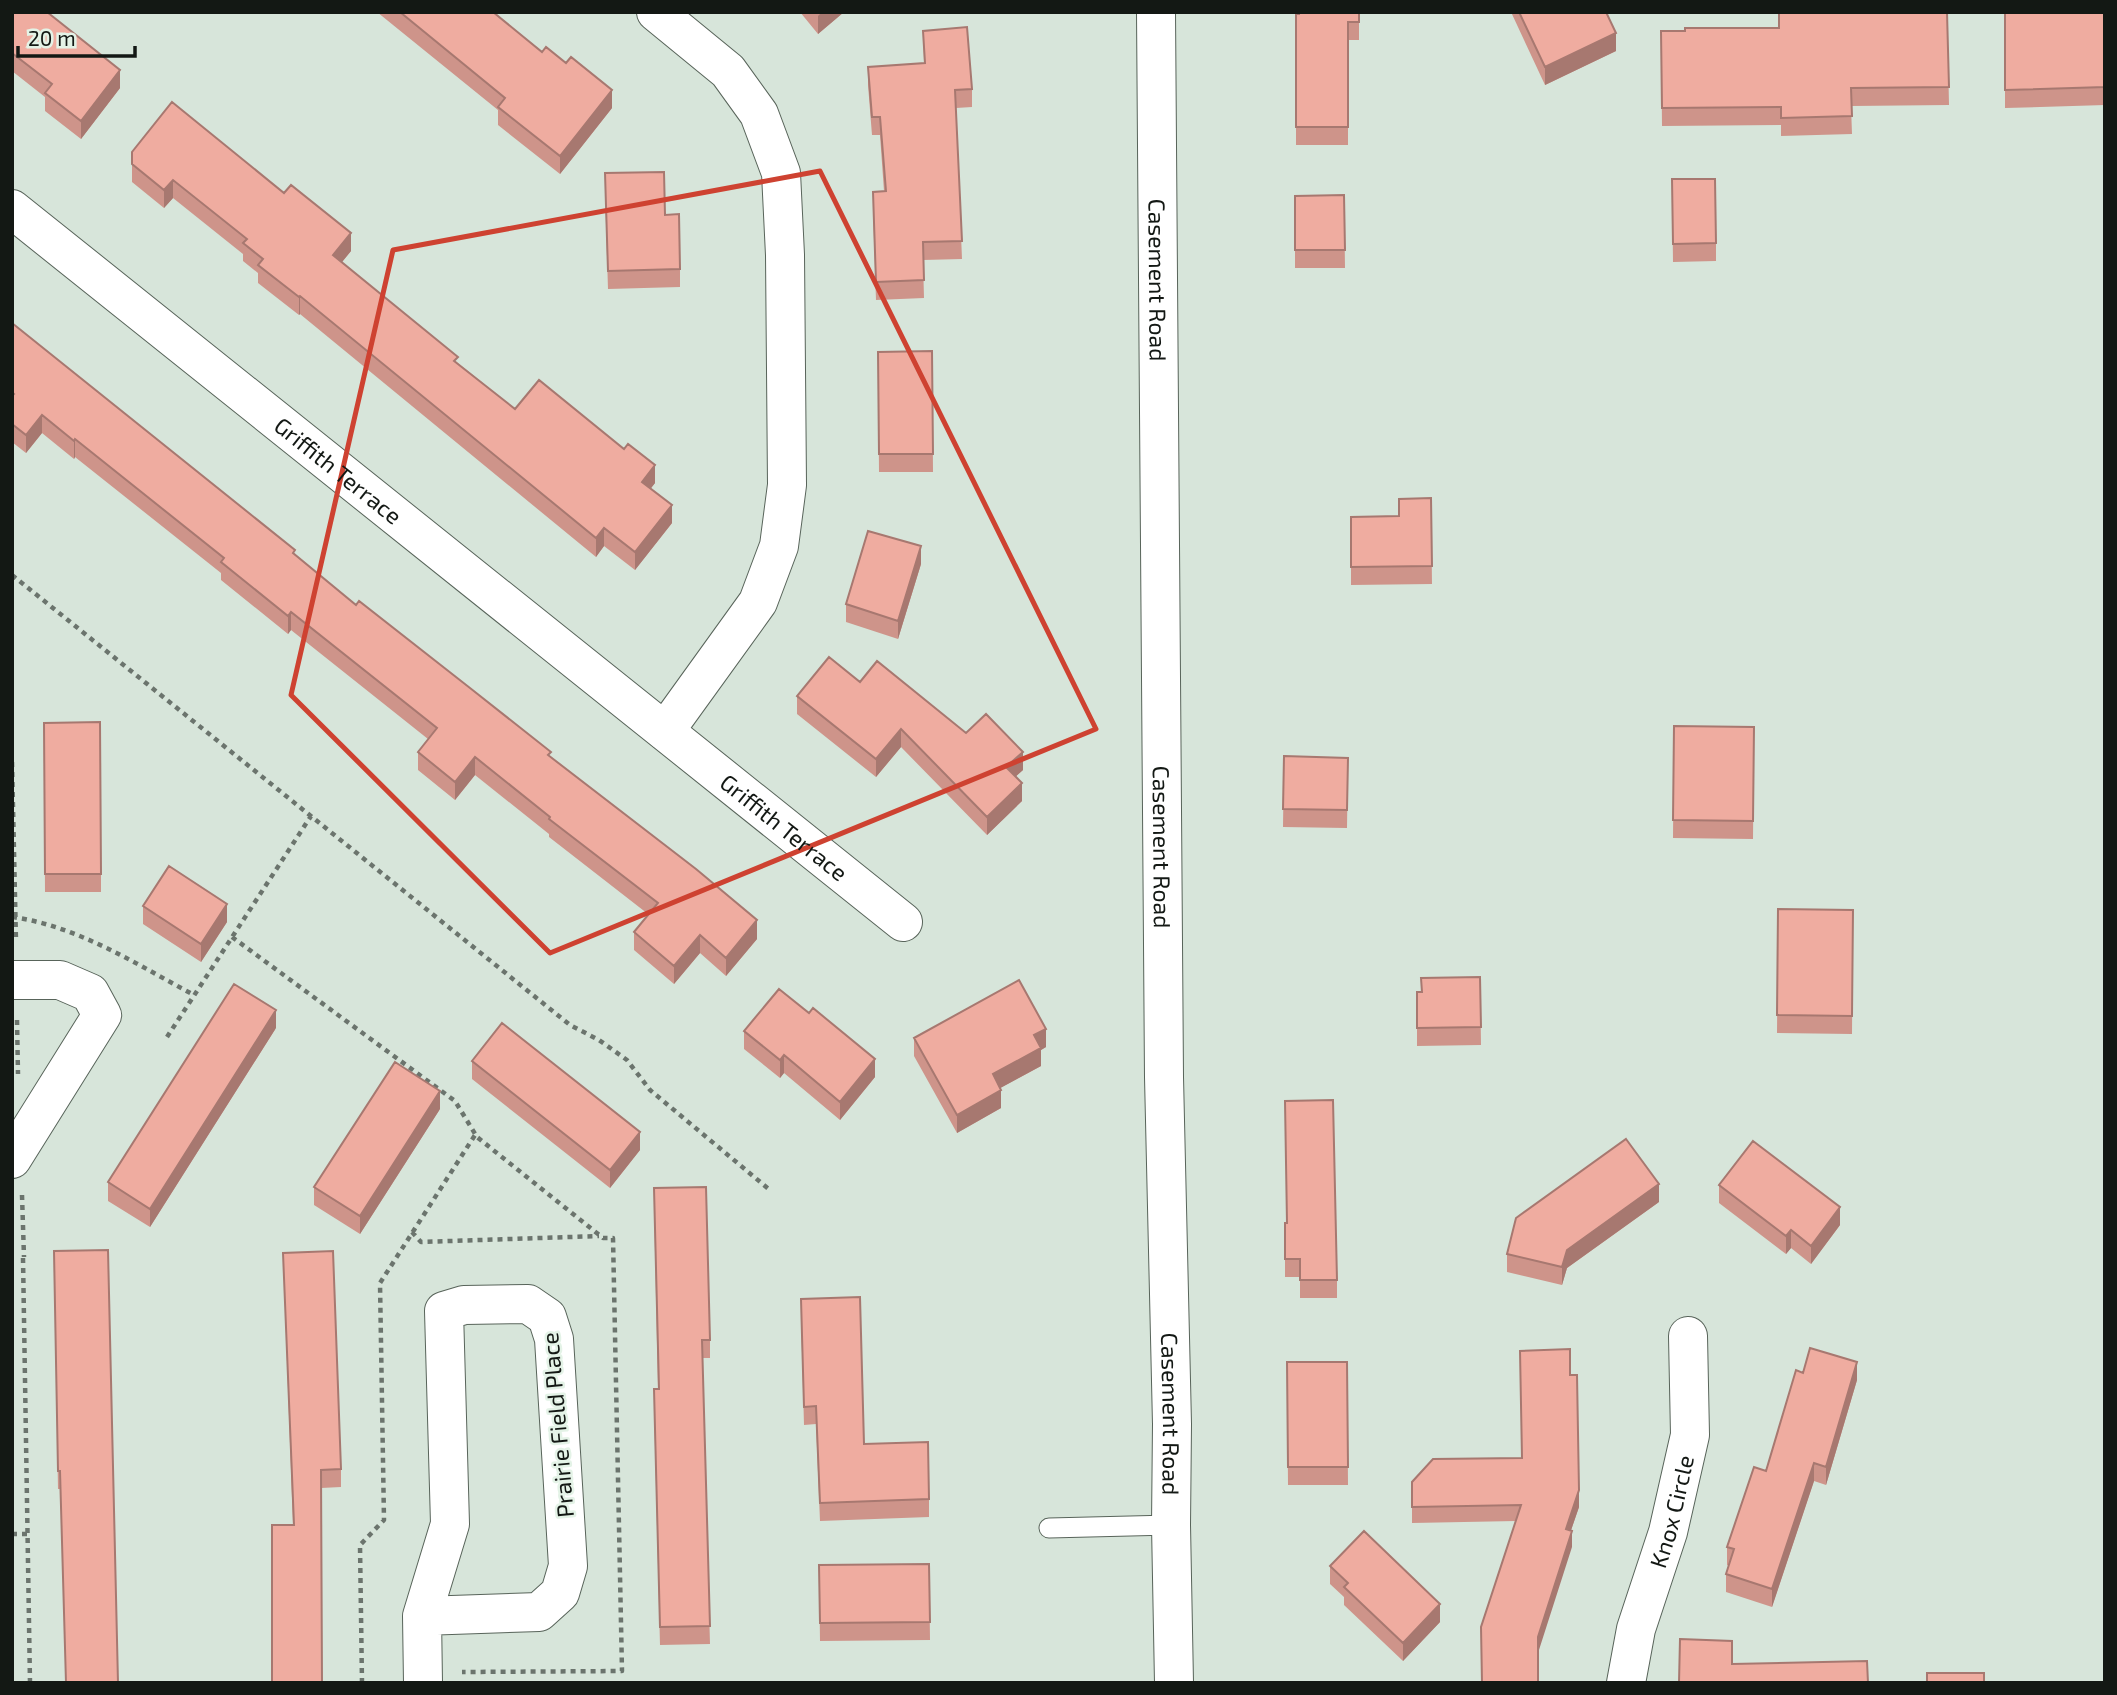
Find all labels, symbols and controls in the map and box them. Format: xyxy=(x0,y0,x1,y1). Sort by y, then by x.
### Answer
scale bar xyxy=(18,14,135,58)
text: 20 m xyxy=(28,25,76,50)
street label: Casement Road xyxy=(1143,199,1173,361)
street label: Griffith Terrace xyxy=(269,411,408,530)
street label: Casement Road xyxy=(1148,766,1177,928)
street label: Griffith Terrace xyxy=(715,768,854,886)
street label: Prairie Field Place xyxy=(535,1331,579,1519)
street label: Casement Road xyxy=(1156,1332,1186,1495)
street label: Knox Circle xyxy=(1643,1452,1699,1571)

